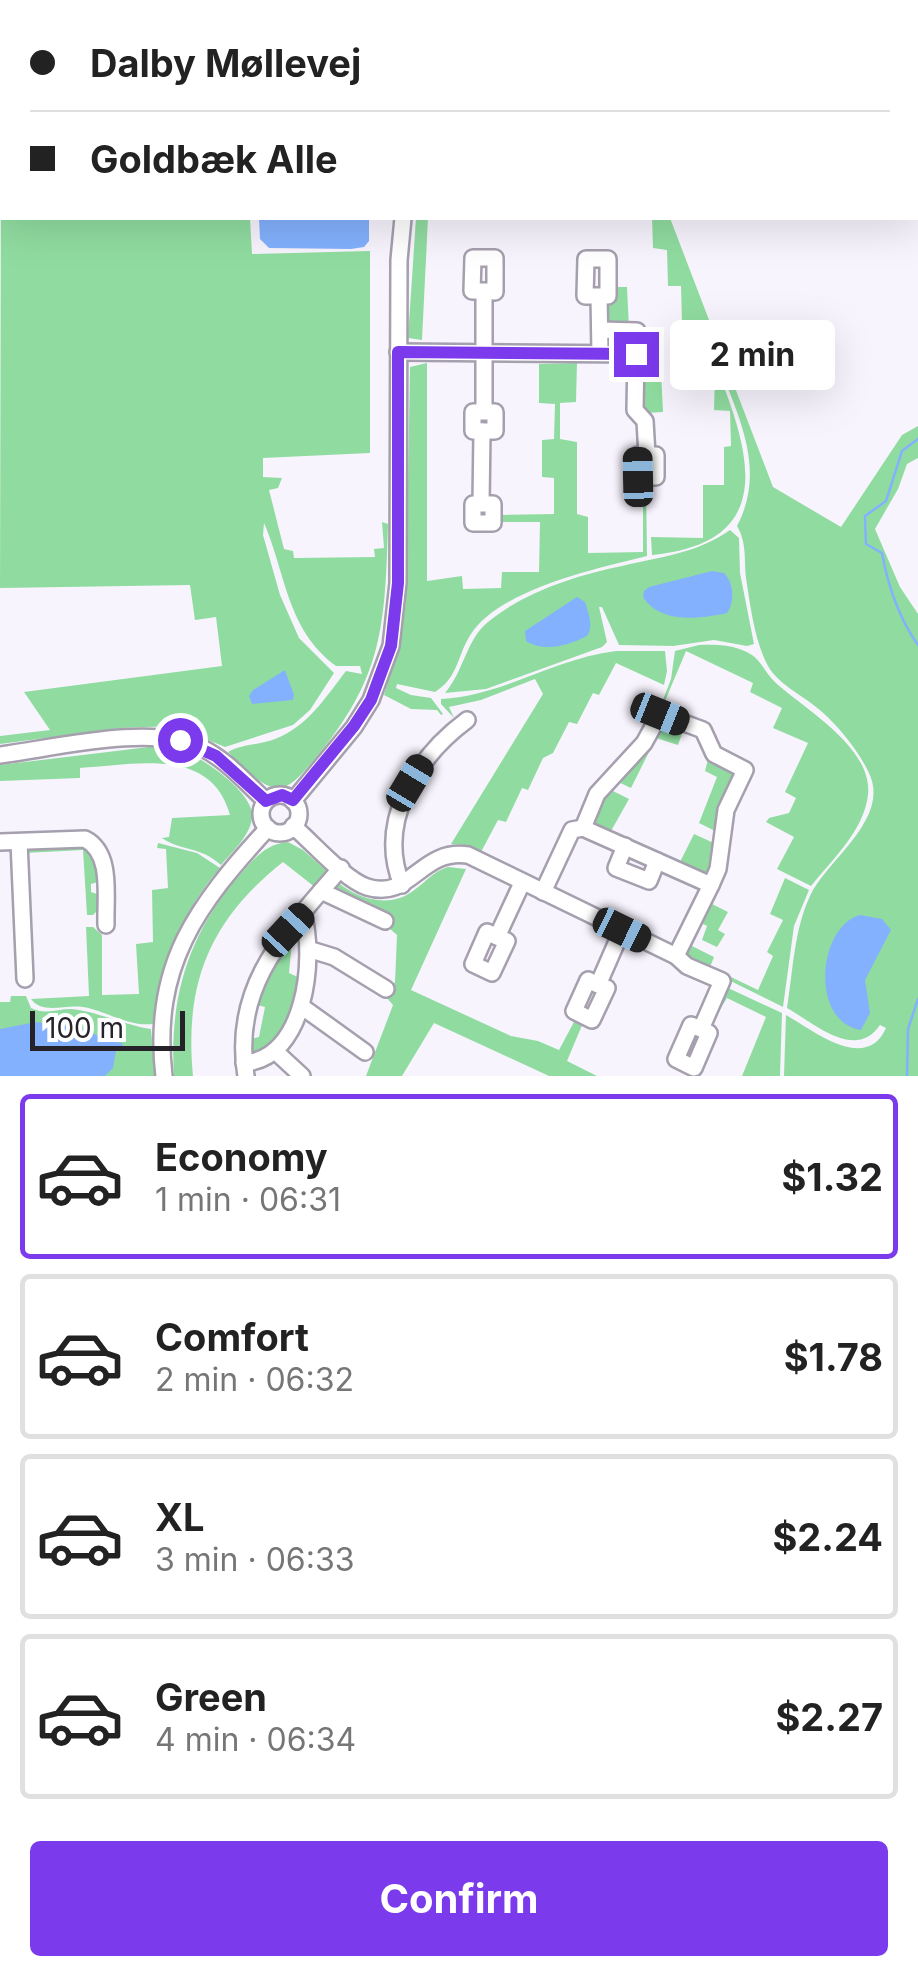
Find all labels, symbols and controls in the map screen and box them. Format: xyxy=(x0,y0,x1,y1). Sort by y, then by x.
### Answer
text: Dalby Møllevej xyxy=(90,40,361,86)
text: Goldbæk Alle xyxy=(90,136,338,182)
callout: 2 min xyxy=(671,319,836,389)
route end xyxy=(614,332,659,377)
text: 2 min xyxy=(710,335,795,374)
car xyxy=(622,447,654,507)
car xyxy=(627,689,693,739)
route start xyxy=(158,718,203,763)
car xyxy=(382,750,438,816)
car xyxy=(257,898,319,962)
car xyxy=(588,903,656,957)
scale bar xyxy=(30,1006,185,1050)
text: 100 m xyxy=(45,1011,124,1045)
icon: car xyxy=(35,1132,125,1222)
text: Economy xyxy=(155,1134,328,1180)
text: $1.32 xyxy=(781,1154,883,1200)
text: 1 min · 06:31 xyxy=(155,1180,341,1219)
icon: car xyxy=(35,1312,125,1402)
text: Comfort xyxy=(155,1314,309,1360)
text: $1.78 xyxy=(784,1334,883,1380)
text: 2 min · 06:32 xyxy=(155,1360,354,1399)
icon: car xyxy=(35,1492,125,1582)
text: XL xyxy=(155,1494,205,1540)
text: $2.24 xyxy=(772,1514,883,1560)
text: 3 min · 06:33 xyxy=(155,1540,354,1579)
icon: car xyxy=(35,1672,125,1762)
text: Green xyxy=(155,1674,267,1720)
text: $2.27 xyxy=(775,1694,883,1740)
text: 4 min · 06:34 xyxy=(155,1720,356,1759)
button: Confirm xyxy=(30,1841,888,1956)

